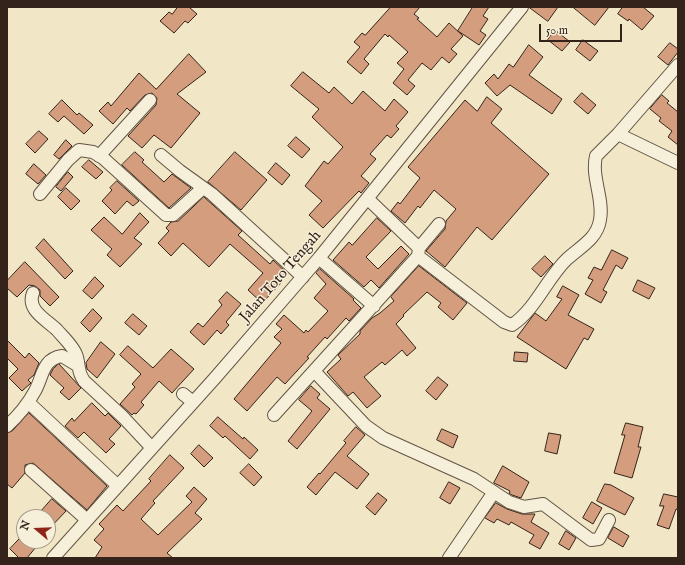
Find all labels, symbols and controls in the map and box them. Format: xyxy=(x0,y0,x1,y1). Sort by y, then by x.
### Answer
scale bar xyxy=(541,16,624,42)
text: 50 m xyxy=(546,23,568,38)
street label: Jalan Toto Tengah xyxy=(236,228,326,326)
north arrow xyxy=(16,509,56,549)
text: N xyxy=(17,519,34,532)

